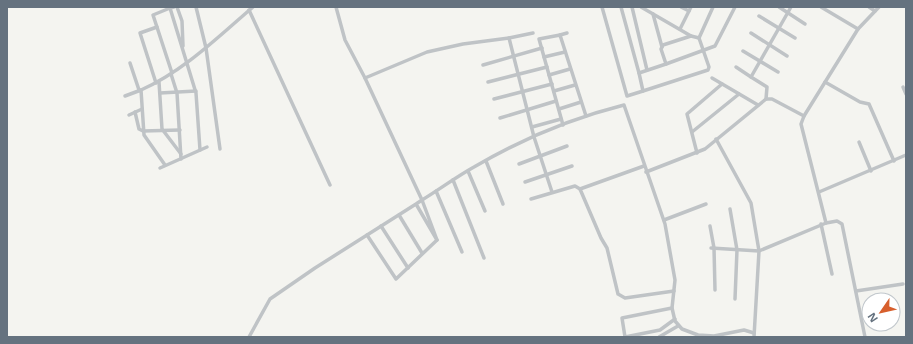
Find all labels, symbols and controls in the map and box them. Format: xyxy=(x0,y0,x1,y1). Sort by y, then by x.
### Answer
north arrow xyxy=(861,292,901,332)
text: N xyxy=(864,310,881,326)

